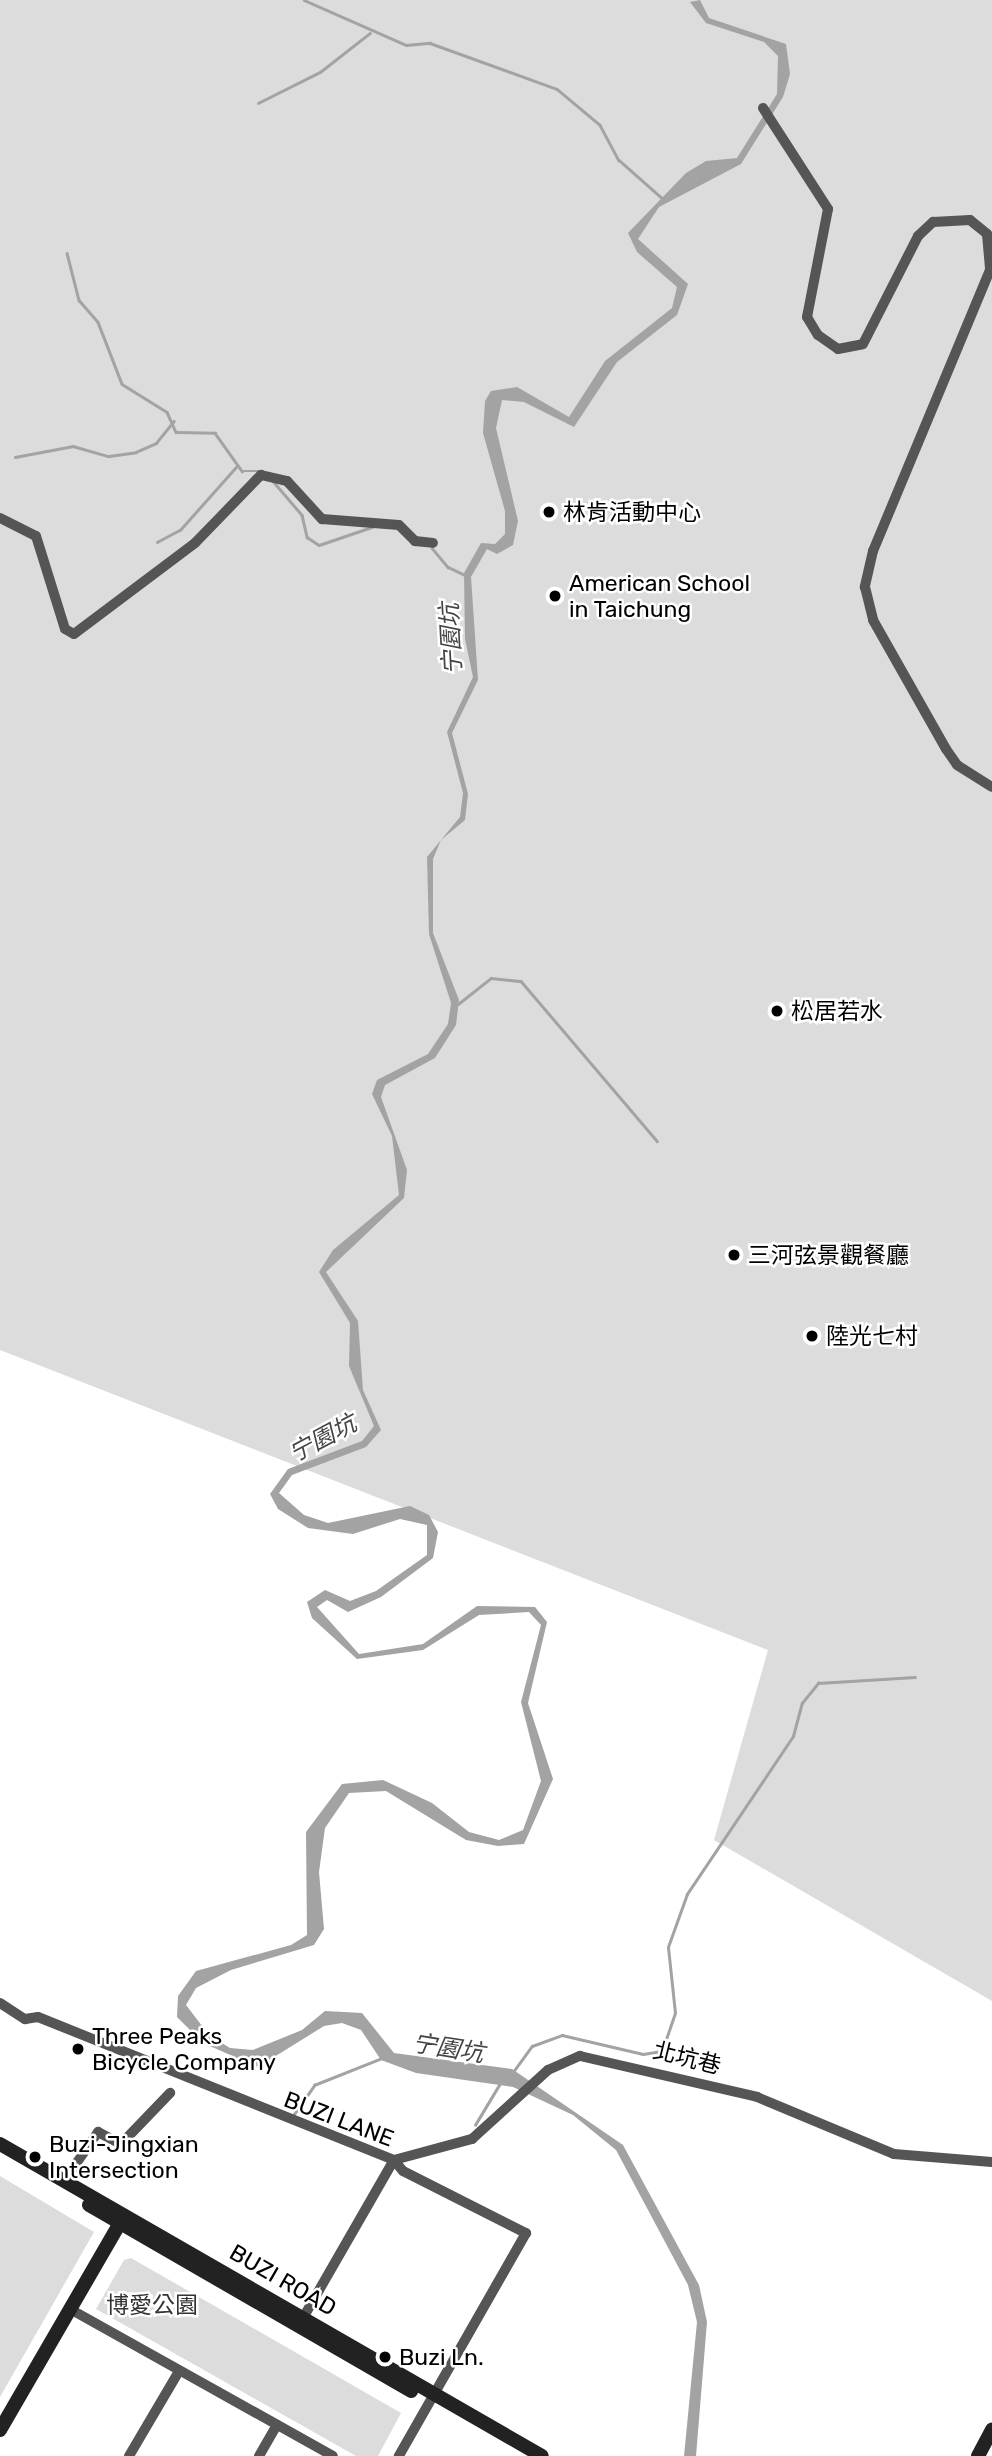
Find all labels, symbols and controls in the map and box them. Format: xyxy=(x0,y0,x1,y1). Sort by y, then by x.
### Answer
place label: 林肯活動中心 xyxy=(563,498,701,526)
marker: 林肯活動中心 xyxy=(541,504,557,520)
place label: American School in Taichung xyxy=(569,569,750,623)
marker: American School in Taichung xyxy=(547,588,563,604)
water label: 宁園坑 xyxy=(436,602,468,676)
place label: 松居若水 xyxy=(791,997,883,1025)
marker: 松居若水 xyxy=(769,1003,785,1019)
place label: 三河弦景觀餐廳 xyxy=(748,1241,909,1269)
marker: 三河弦景觀餐廳 xyxy=(726,1247,742,1263)
place label: 陸光七村 xyxy=(826,1322,918,1350)
marker: 陸光七村 xyxy=(804,1328,820,1344)
water label: 宁園坑 xyxy=(284,1409,362,1469)
place label: Three Peaks Bicycle Company xyxy=(92,2022,276,2076)
water label: 宁園坑 xyxy=(410,2029,486,2069)
street label: 北坑巷 xyxy=(650,2036,724,2080)
marker: Three Peaks Bicycle Company xyxy=(70,2041,86,2057)
street label: BUZI LANE xyxy=(280,2085,398,2153)
place label: Buzi-Jingxian Intersection xyxy=(49,2130,199,2184)
marker: Buzi-Jingxian Intersection xyxy=(27,2149,43,2165)
street label: BUZI ROAD xyxy=(225,2238,341,2322)
park label: 博愛公園 xyxy=(106,2291,198,2319)
place label: Buzi Ln. xyxy=(399,2343,484,2371)
marker: Buzi Ln. xyxy=(377,2349,393,2365)

